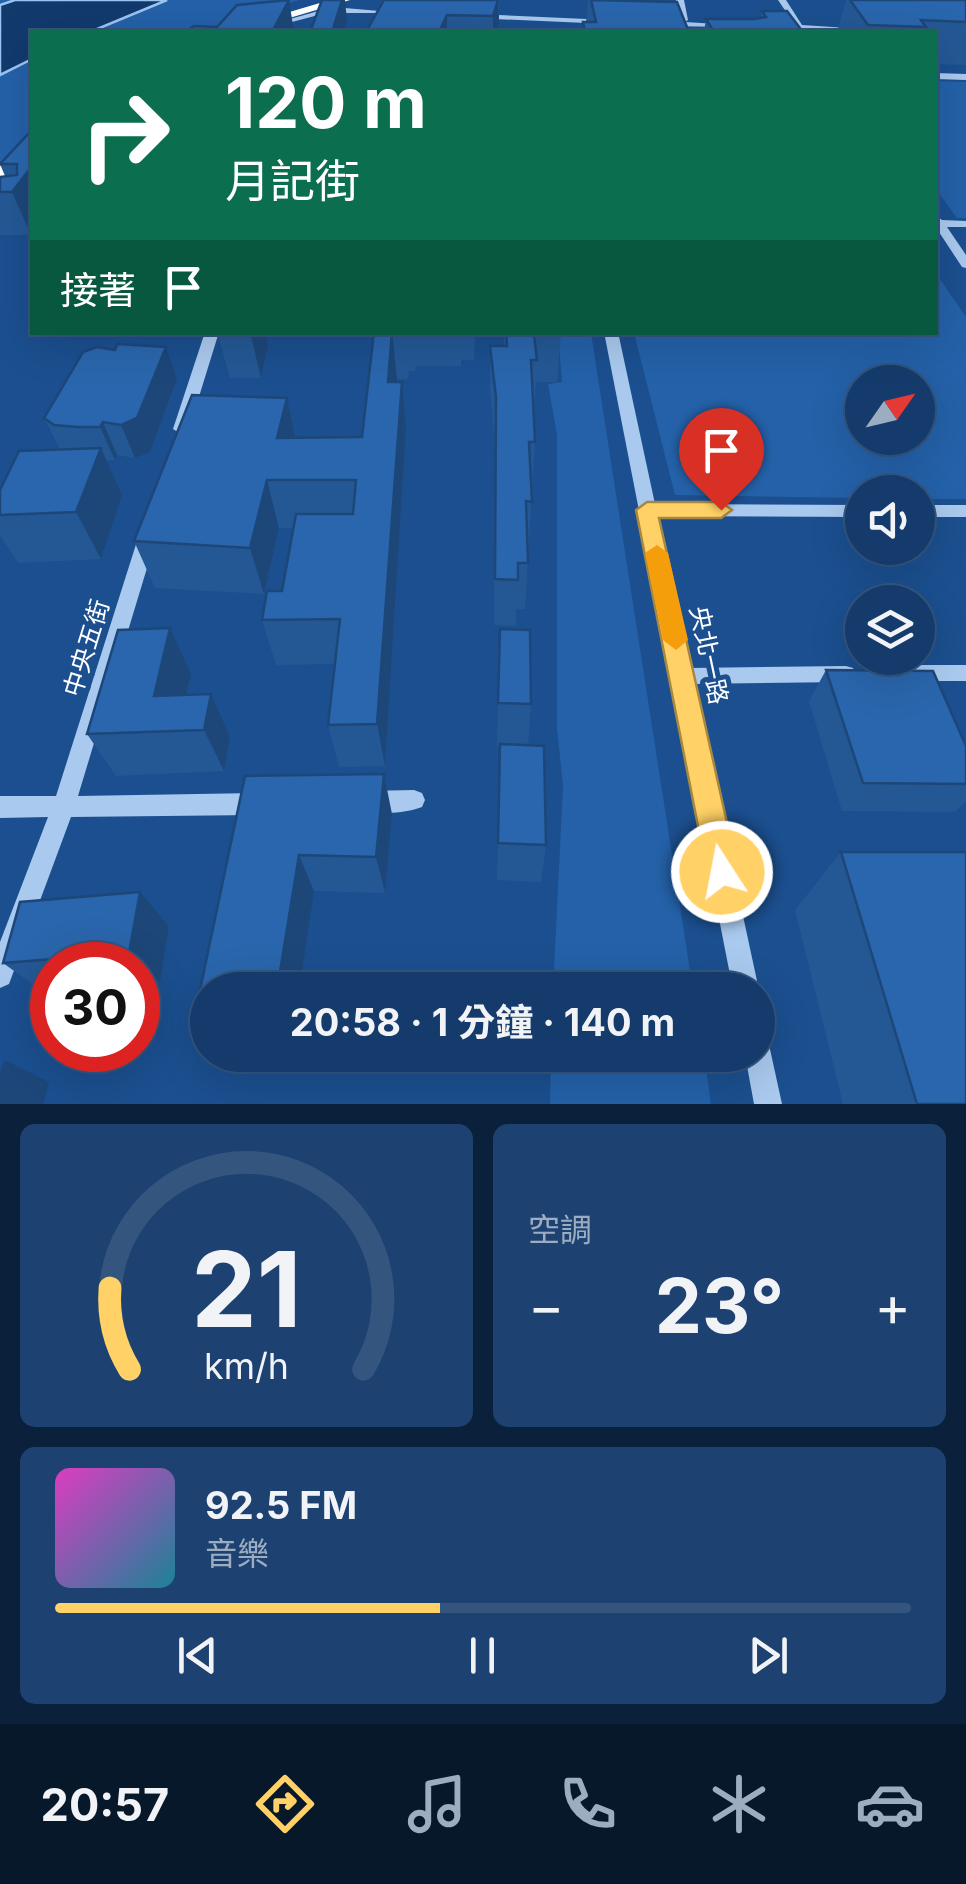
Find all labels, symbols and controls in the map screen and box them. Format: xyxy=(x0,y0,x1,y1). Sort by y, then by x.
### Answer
text: 120 m xyxy=(225,60,427,145)
icon: right xyxy=(60,70,190,200)
text: 月記街 xyxy=(225,153,360,208)
icon: arrive xyxy=(156,260,211,315)
text: 接著 xyxy=(60,267,136,313)
north arrow xyxy=(845,365,935,455)
map controls xyxy=(845,365,935,675)
pin xyxy=(679,408,764,511)
icon: arrive xyxy=(694,423,749,478)
button: sound xyxy=(845,475,935,565)
button: layers xyxy=(845,585,935,675)
street label: 中央五街 xyxy=(57,596,115,700)
street label: 央北一路 xyxy=(684,603,734,707)
position arrow xyxy=(670,820,774,924)
speed limit sign: 30 xyxy=(30,942,160,1072)
text: 20:58 · 1 分鐘 · 140 m xyxy=(290,999,675,1045)
text: 空調 xyxy=(528,1210,592,1249)
text: 21 xyxy=(191,1226,302,1352)
text: 23° xyxy=(655,1260,784,1351)
text: − xyxy=(528,1273,564,1339)
text: + xyxy=(875,1273,911,1339)
text: km/h xyxy=(204,1344,289,1388)
text: 92.5 FM xyxy=(205,1482,357,1528)
text: 音樂 xyxy=(205,1534,269,1573)
icon: previous xyxy=(170,1628,225,1683)
icon: pause xyxy=(455,1628,510,1683)
icon: next xyxy=(741,1628,796,1683)
icon: directions xyxy=(250,1769,320,1839)
icon: music xyxy=(402,1769,472,1839)
icon: phone xyxy=(553,1769,623,1839)
icon: climate xyxy=(704,1769,774,1839)
icon: car xyxy=(855,1769,925,1839)
text: 20:57 xyxy=(41,1777,169,1832)

